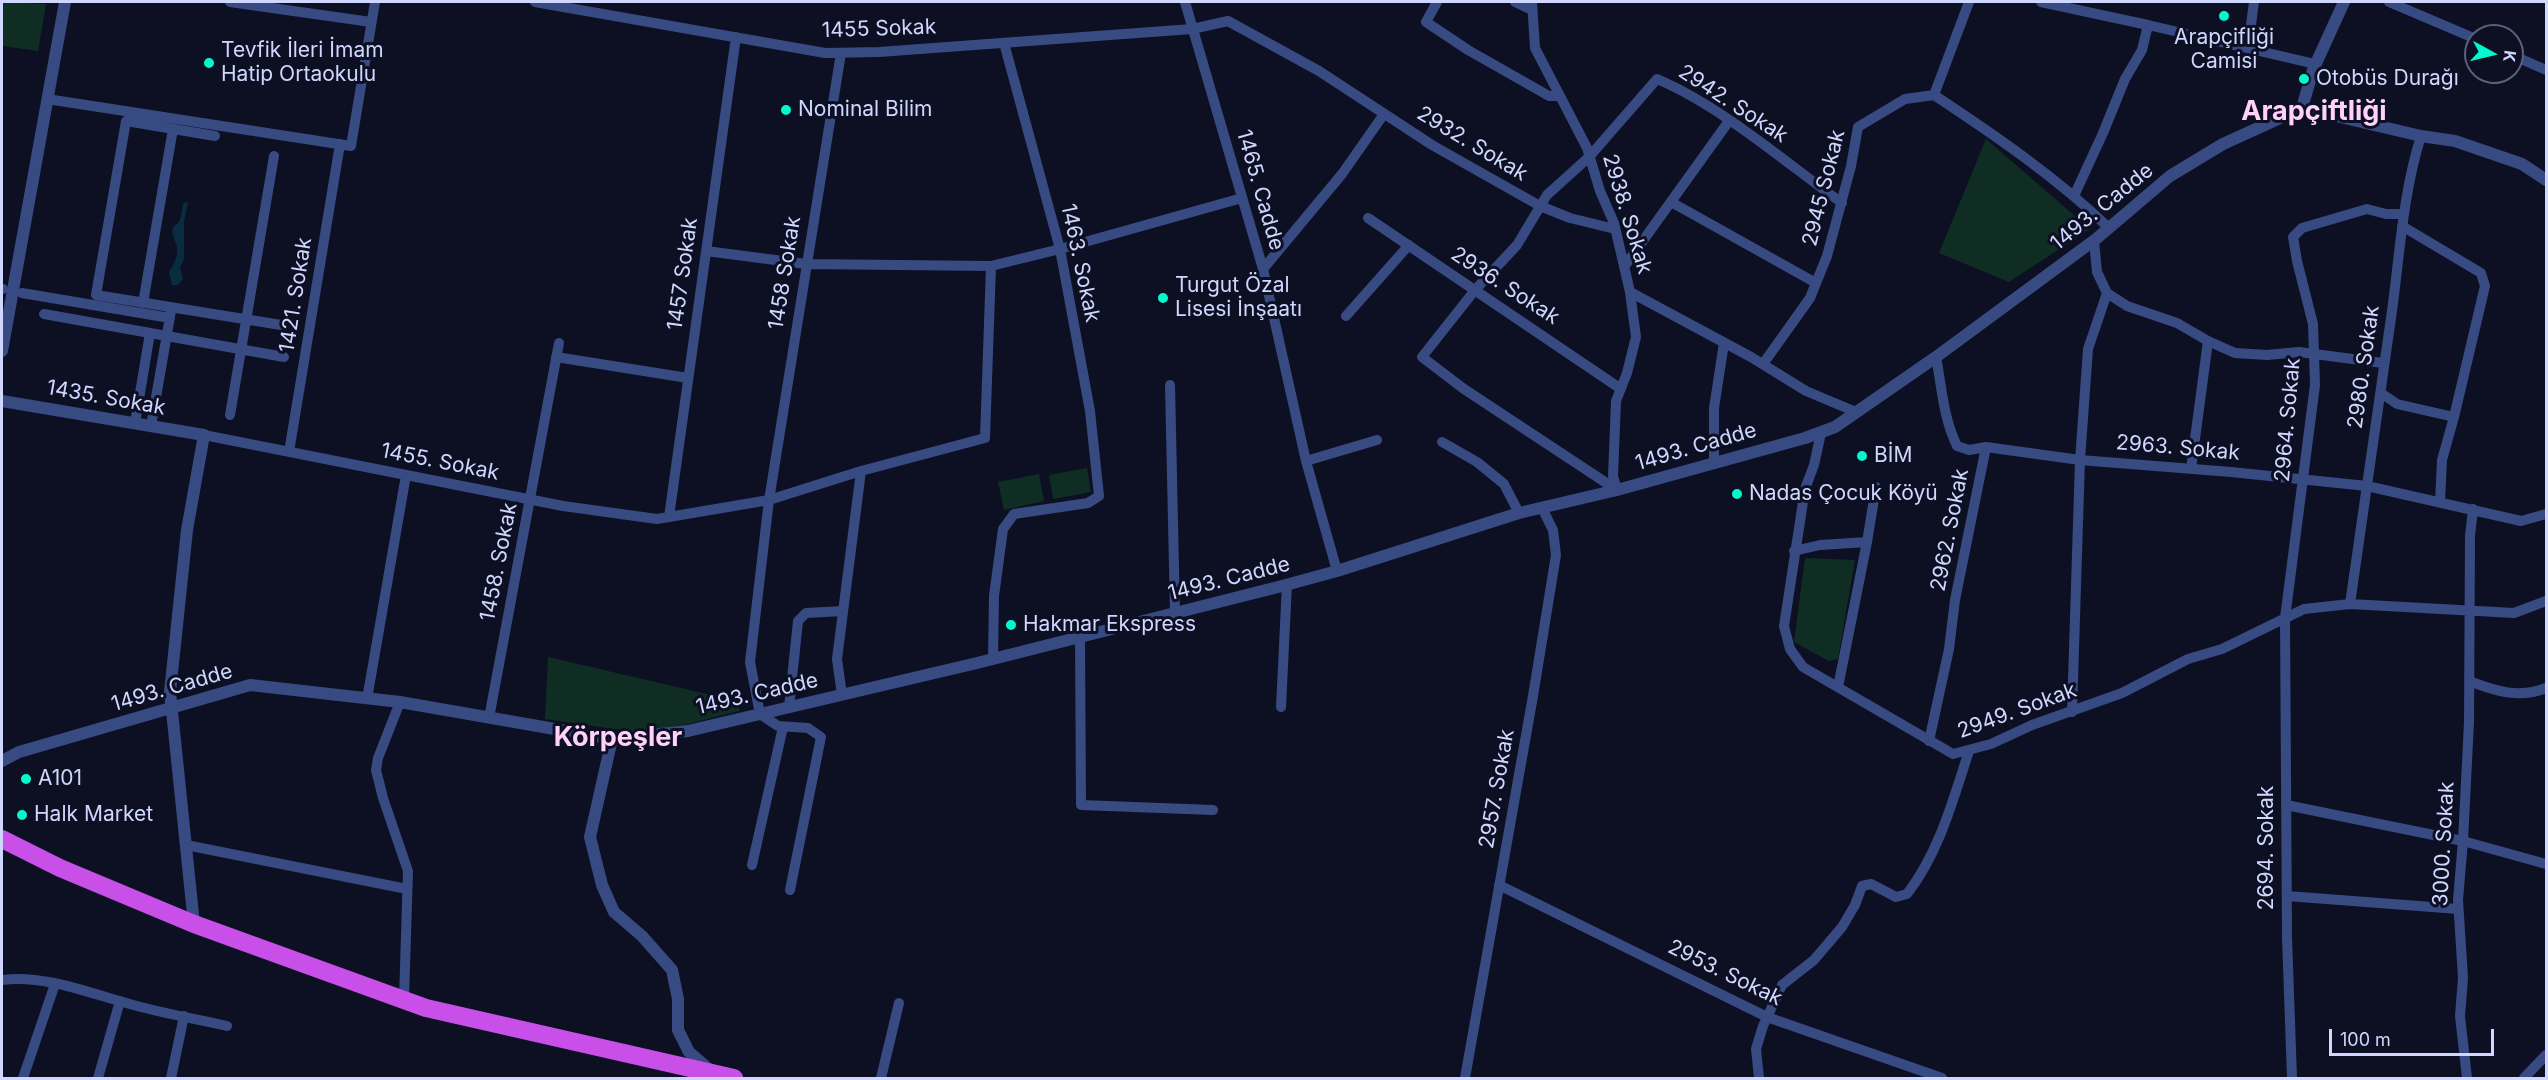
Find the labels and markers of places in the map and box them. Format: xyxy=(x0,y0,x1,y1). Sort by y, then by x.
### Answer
marker: Arapçifliği Camisi xyxy=(2217,9,2231,23)
place label: Arapçifliği Camisi xyxy=(2174,25,2274,75)
place label: Tevfik İleri İmam Hatip Ortaokulu xyxy=(221,38,384,88)
marker: Tevfik İleri İmam Hatip Ortaokulu xyxy=(202,56,216,70)
place label: Otobüs Durağı xyxy=(2316,66,2459,92)
marker: Otobüs Durağı xyxy=(2297,72,2311,86)
place label: Nominal Bilim xyxy=(798,97,932,123)
marker: Nominal Bilim xyxy=(779,103,793,117)
place label: Turgut Özal Lisesi İnşaatı xyxy=(1175,273,1302,323)
marker: Turgut Özal Lisesi İnşaatı xyxy=(1156,291,1170,305)
place label: BİM xyxy=(1874,443,1912,469)
marker: BİM xyxy=(1855,449,1869,463)
place label: Nadas Çocuk Köyü xyxy=(1749,481,1938,507)
marker: Nadas Çocuk Köyü xyxy=(1730,487,1744,501)
place label: Hakmar Ekspress xyxy=(1023,612,1196,638)
marker: Hakmar Ekspress xyxy=(1004,618,1018,632)
place label: A101 xyxy=(38,766,82,792)
marker: A101 xyxy=(19,772,33,786)
place label: Halk Market xyxy=(34,802,153,828)
marker: Halk Market xyxy=(15,808,29,822)

